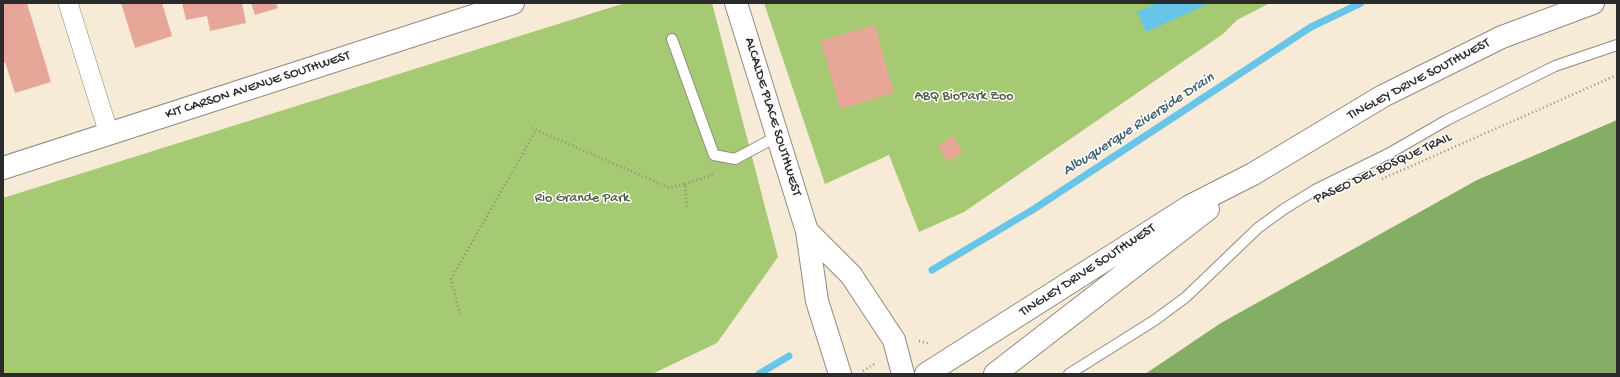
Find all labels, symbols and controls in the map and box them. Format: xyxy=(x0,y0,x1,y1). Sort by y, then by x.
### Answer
street label: TINGLEY DRIVE SOUTHWEST xyxy=(1345,35,1493,125)
street label: ALCALDE PLACE SOUTHWEST xyxy=(740,36,804,198)
street label: KIT CARSON AVENUE SOUTHWEST xyxy=(164,48,352,124)
water label: Albuquerque Riverside Drain xyxy=(1060,69,1218,181)
park label: ABQ BioPark Zoo xyxy=(914,89,1014,105)
street label: PASEO DEL BOSQUE TRAIL xyxy=(1311,130,1455,208)
park label: Rio Grande Park xyxy=(535,191,629,207)
street label: TINGLEY DRIVE SOUTHWEST xyxy=(1017,221,1159,321)

